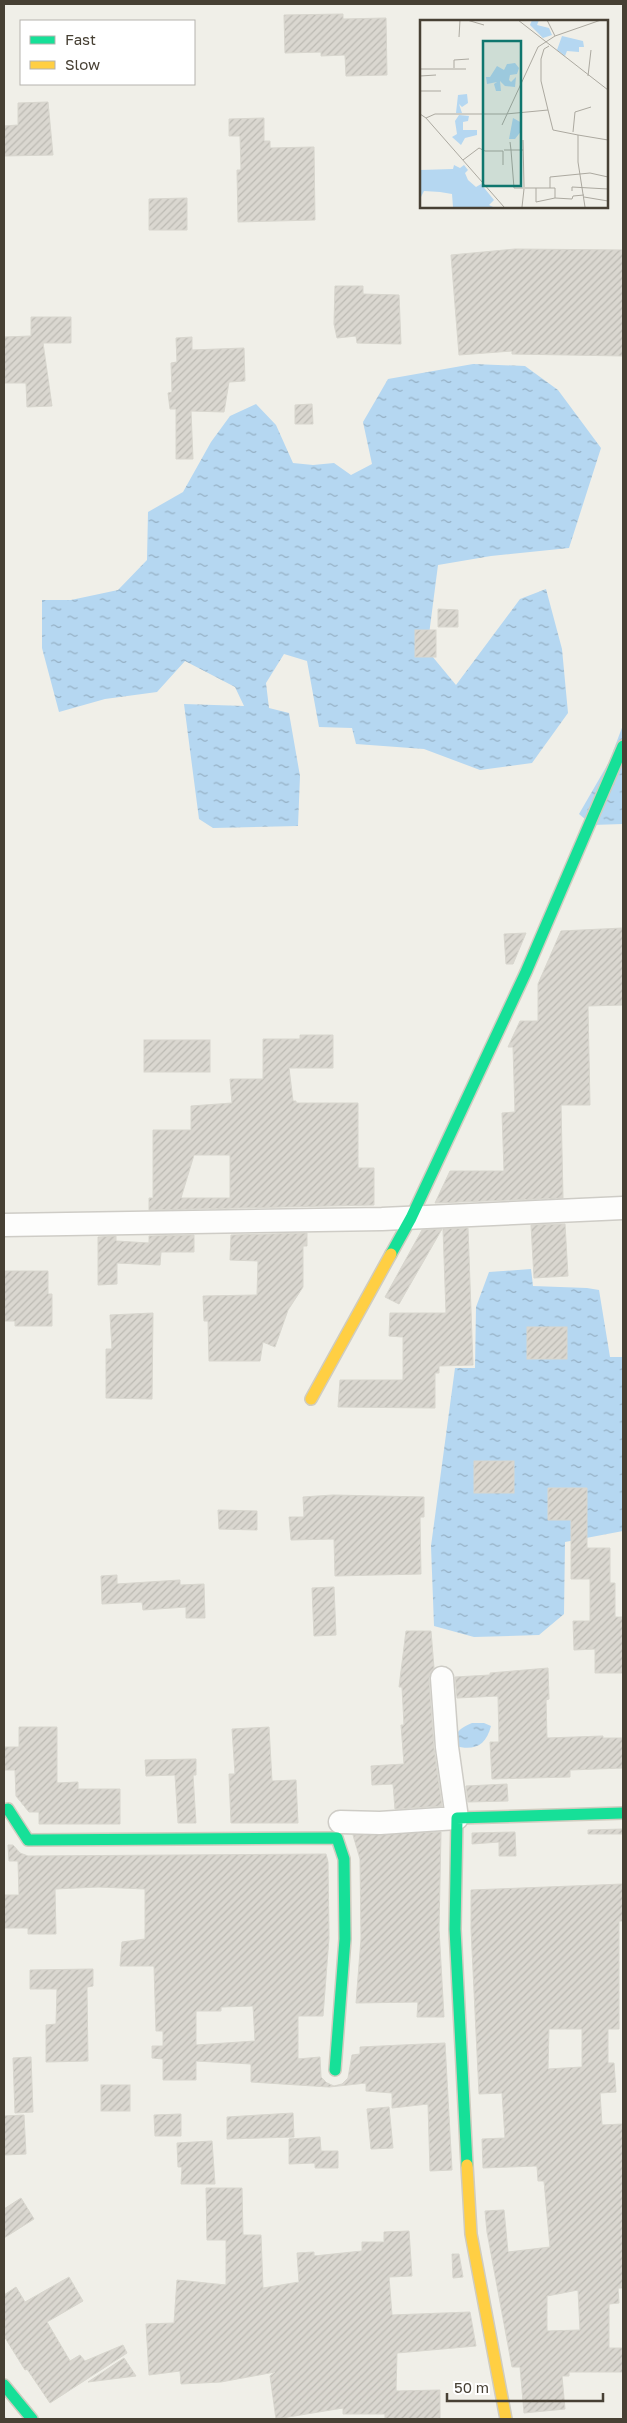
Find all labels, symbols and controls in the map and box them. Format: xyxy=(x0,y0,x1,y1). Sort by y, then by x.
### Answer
legend xyxy=(20,20,195,85)
inset map xyxy=(420,20,607,208)
text: Fast xyxy=(65,30,96,48)
text: Slow xyxy=(65,55,100,73)
scale bar xyxy=(447,2370,603,2402)
text: 50 m xyxy=(454,2378,489,2396)

